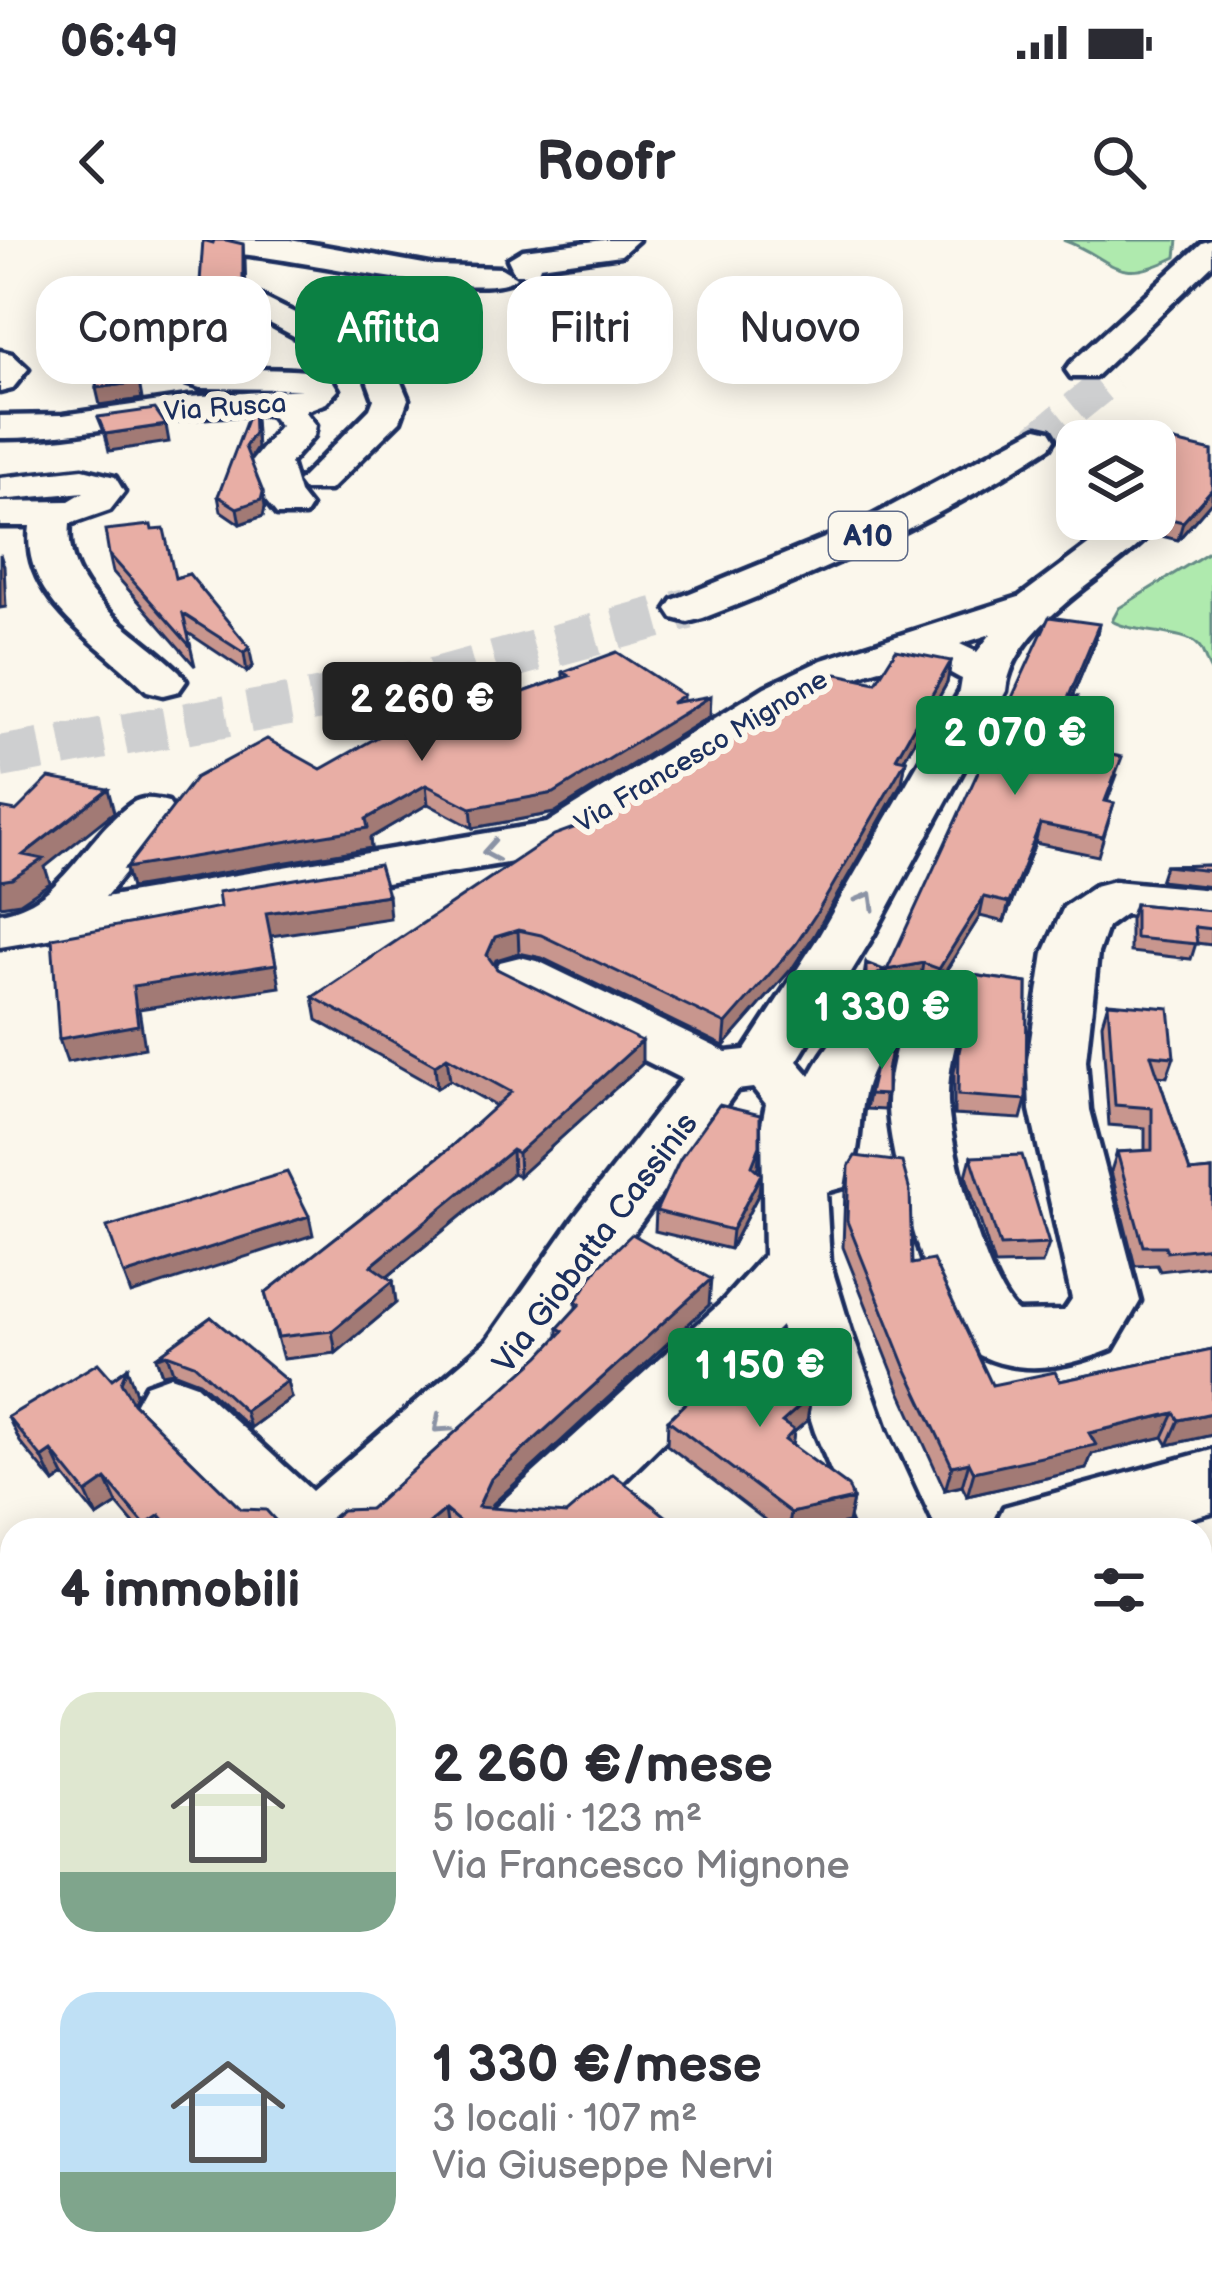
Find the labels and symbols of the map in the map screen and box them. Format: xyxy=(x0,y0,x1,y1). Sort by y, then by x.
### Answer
street label: Via Rusca xyxy=(163,388,287,428)
road number: A10 xyxy=(829,512,907,560)
pin: 2 260 € xyxy=(311,662,533,764)
street label: Via Francesco Mignone xyxy=(569,664,834,840)
pin: 2 070 € xyxy=(904,696,1126,798)
one-way arrow xyxy=(482,837,502,863)
one-way arrow xyxy=(852,891,875,912)
pin: 1 330 € xyxy=(771,970,993,1072)
street label: Via Giobatta Cassinis xyxy=(484,1105,707,1382)
pin: 1 150 € xyxy=(649,1328,871,1430)
one-way arrow xyxy=(433,1411,454,1432)

